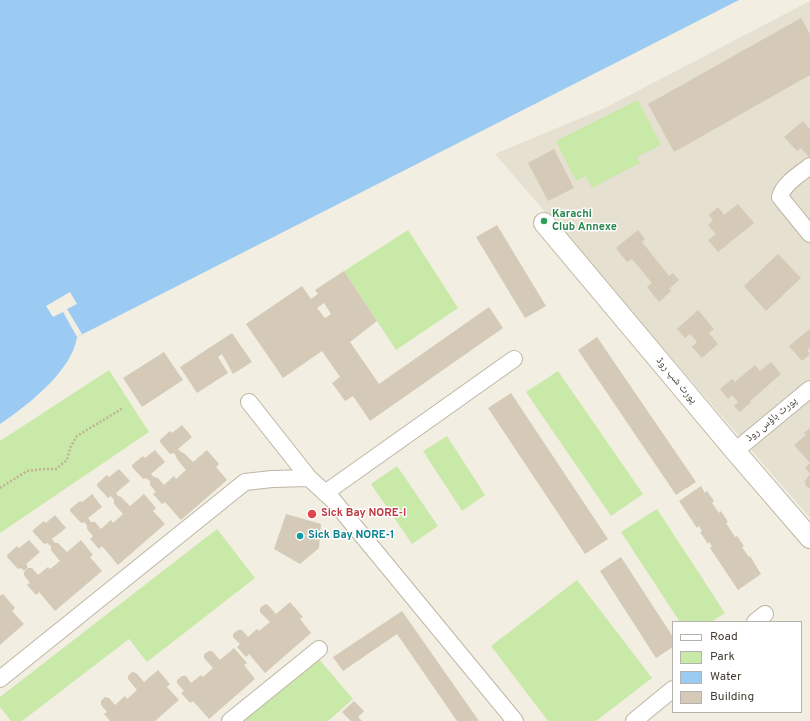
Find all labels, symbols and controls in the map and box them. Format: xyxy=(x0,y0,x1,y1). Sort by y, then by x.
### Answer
place label: Karachi Club Annexe xyxy=(552,208,617,234)
marker: Karachi Club Annexe xyxy=(539,216,549,226)
street label: پورٹ شپ روڈ xyxy=(653,355,699,407)
street label: پورٹ ہاؤس روڈ xyxy=(744,395,800,445)
place label: Sick Bay NORE-I xyxy=(321,507,406,521)
marker: Sick Bay NORE-I xyxy=(306,508,318,520)
place label: Sick Bay NORE-1 xyxy=(308,529,394,543)
marker: Sick Bay NORE-1 xyxy=(295,531,305,541)
legend xyxy=(672,621,802,713)
text: Road xyxy=(710,629,738,645)
text: Park xyxy=(710,649,735,665)
text: Water xyxy=(710,669,742,685)
text: Building xyxy=(710,689,754,705)

